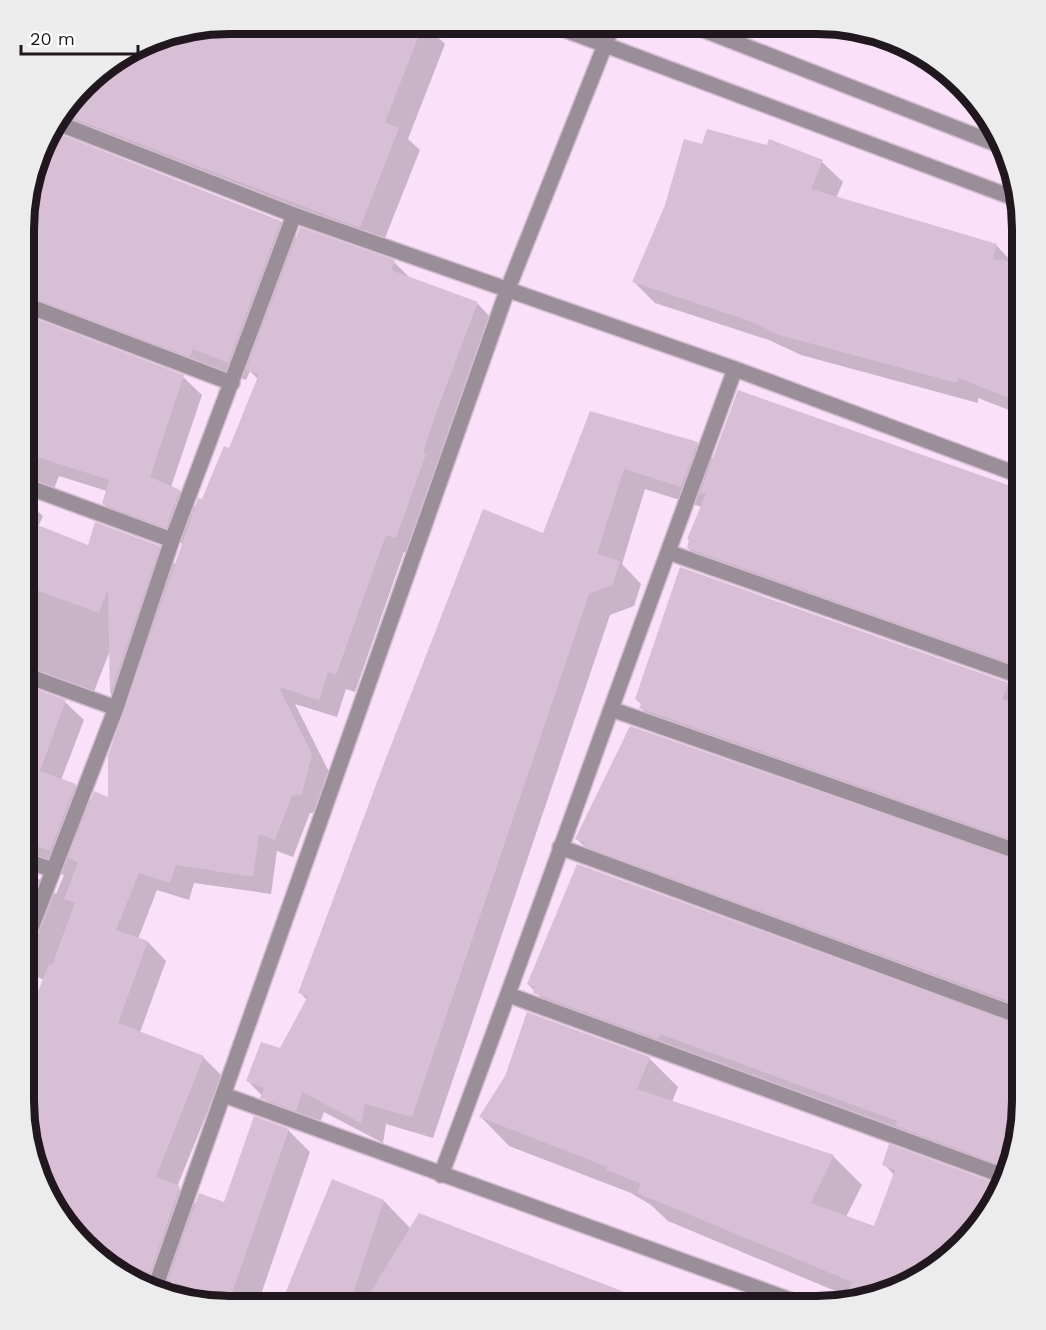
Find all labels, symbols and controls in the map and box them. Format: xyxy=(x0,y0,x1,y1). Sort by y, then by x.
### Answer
scale bar xyxy=(21,18,138,56)
text: 20 m xyxy=(30,28,75,49)

